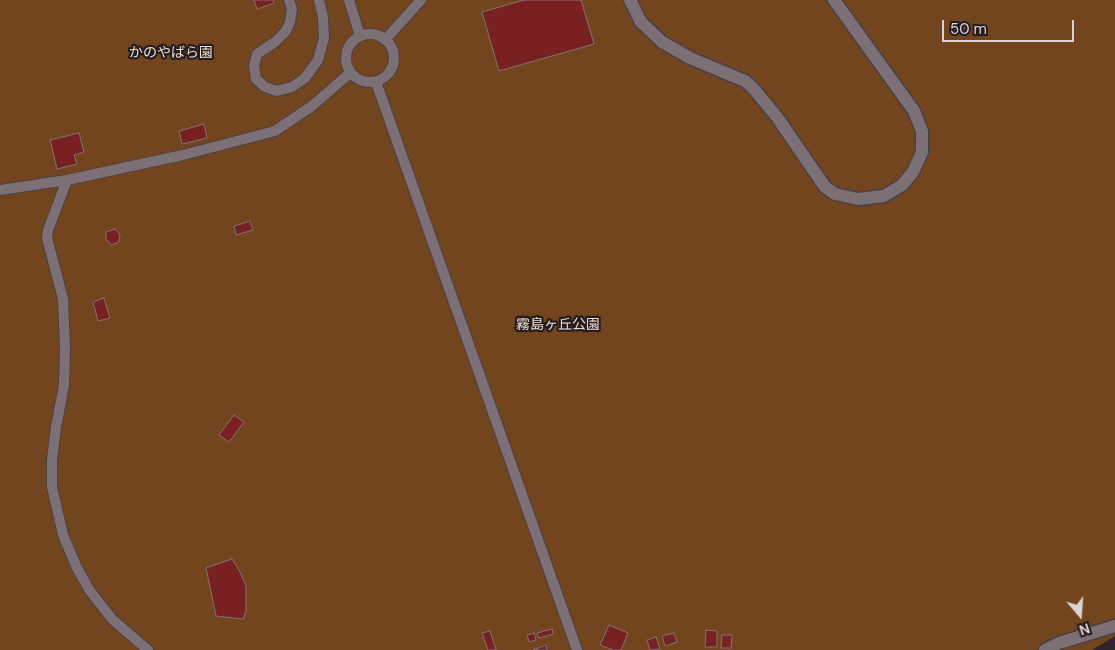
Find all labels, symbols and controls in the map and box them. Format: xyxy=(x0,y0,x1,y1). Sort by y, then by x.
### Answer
scale bar xyxy=(945,10,1078,42)
text: 50 m xyxy=(950,19,987,39)
park label: かのやばら園 xyxy=(129,45,213,61)
park label: 霧島ヶ丘公園 xyxy=(516,317,600,333)
north arrow xyxy=(1055,590,1105,640)
text: N xyxy=(1077,619,1092,639)

